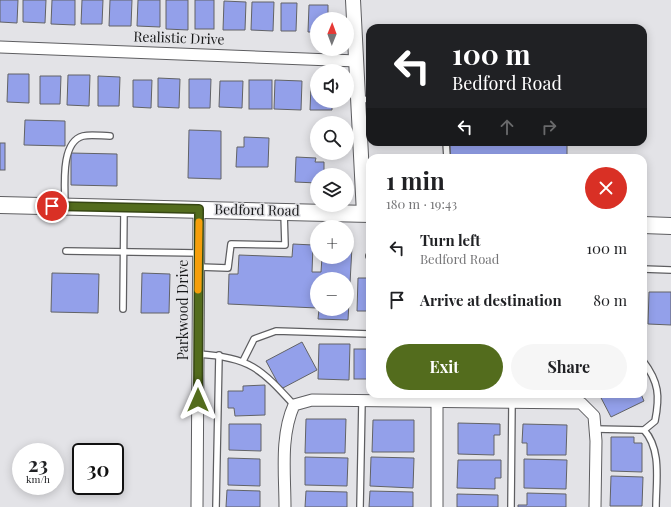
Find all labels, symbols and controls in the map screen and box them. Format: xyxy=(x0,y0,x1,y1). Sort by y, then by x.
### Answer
north arrow xyxy=(310,12,354,56)
map controls xyxy=(310,12,354,316)
street label: Realistic Drive xyxy=(133,26,225,49)
text: 100 m xyxy=(452,35,531,72)
icon: left xyxy=(386,40,438,92)
button: sound xyxy=(310,64,354,108)
text: Bedford Road xyxy=(452,71,562,95)
button: search xyxy=(310,116,354,160)
icon: left xyxy=(454,116,476,138)
icon: ahead xyxy=(496,116,518,138)
icon: right xyxy=(538,116,560,138)
text: 1 min xyxy=(386,164,445,196)
button: close xyxy=(585,167,627,209)
button: layers xyxy=(310,168,354,212)
pin xyxy=(35,189,69,223)
icon: arrive xyxy=(41,195,63,217)
text: 180 m · 19:43 xyxy=(386,195,457,212)
street label: Bedford Road xyxy=(214,199,300,220)
button: + xyxy=(310,220,354,264)
text: Turn left xyxy=(420,230,481,250)
icon: left xyxy=(386,237,408,259)
text: 100 m xyxy=(586,238,627,258)
text: Bedford Road xyxy=(420,250,499,267)
street label: Parkwood Drive xyxy=(173,260,192,360)
button: − xyxy=(310,272,354,316)
icon: arrive xyxy=(386,289,408,311)
text: Arrive at destination xyxy=(420,290,562,310)
text: 80 m xyxy=(593,290,627,310)
button: Exit xyxy=(386,344,503,390)
button: Share xyxy=(511,344,627,390)
position arrow xyxy=(177,379,219,421)
speed limit sign: 30 xyxy=(72,443,124,495)
text: 23 xyxy=(28,450,48,477)
text: km/h xyxy=(26,472,50,486)

